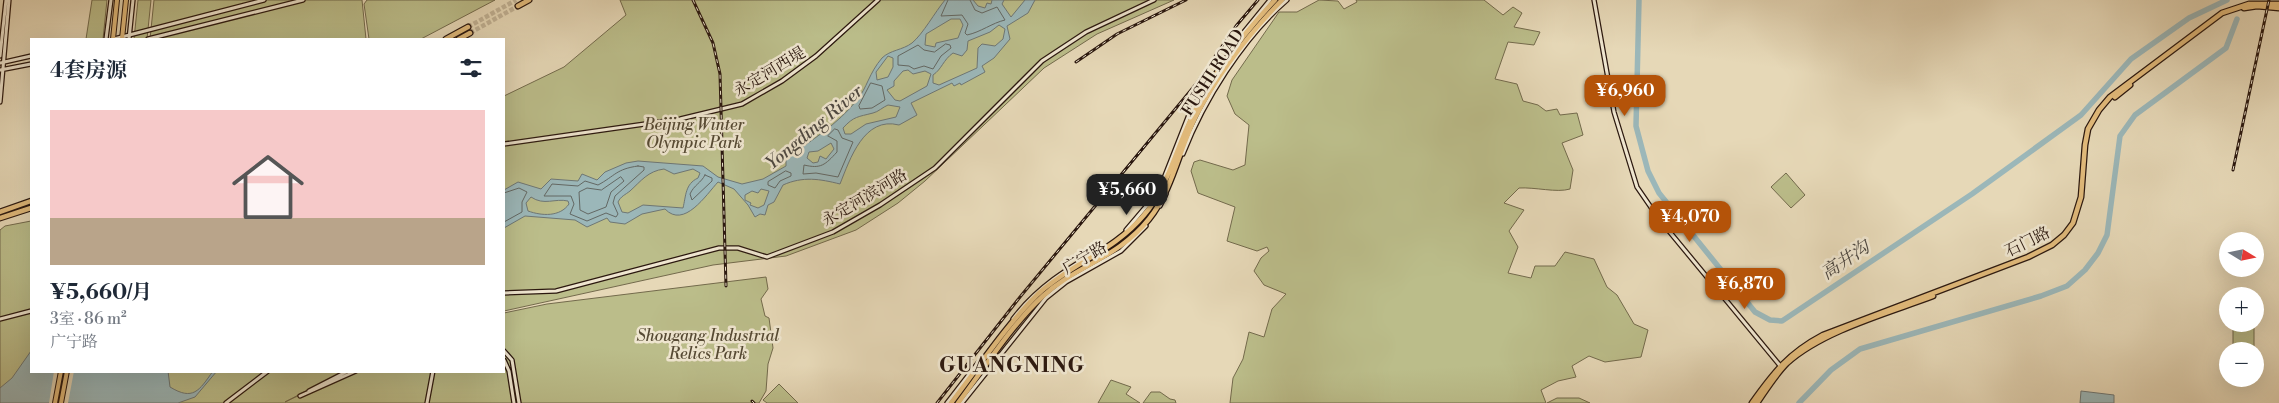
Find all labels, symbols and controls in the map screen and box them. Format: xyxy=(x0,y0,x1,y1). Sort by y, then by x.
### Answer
street label: FUSHI ROAD xyxy=(1177,25,1248,120)
street label: 永定河西堤 xyxy=(730,43,809,101)
icon: filters xyxy=(457,54,485,82)
text: 4套房源 xyxy=(50,58,127,84)
pin: ¥6,960 xyxy=(1584,74,1666,117)
water label: Yongding River xyxy=(761,80,868,175)
text: ¥6,960 xyxy=(1595,81,1655,101)
park label: Beijing Winter Olympic Park xyxy=(643,115,745,153)
icon: home xyxy=(223,142,313,232)
street label: 永定河滨河路 xyxy=(818,165,911,231)
pin: ¥5,660 xyxy=(1086,174,1168,216)
text: ¥5,660 xyxy=(1098,180,1156,200)
pin: ¥4,070 xyxy=(1649,200,1731,243)
text: ¥4,070 xyxy=(1660,207,1720,227)
street label: 石门路 xyxy=(2001,222,2053,261)
north arrow xyxy=(2219,232,2264,278)
map controls xyxy=(2219,232,2264,387)
water label: 高井沟 xyxy=(1816,234,1877,285)
street label: 广宁路 xyxy=(1059,237,1110,279)
pin: ¥6,870 xyxy=(1704,268,1786,310)
text: ¥6,870 xyxy=(1716,274,1774,294)
text: ¥5,660/月 xyxy=(50,280,152,306)
button: + xyxy=(2219,287,2264,332)
text: 3室 · 86 m² xyxy=(50,309,127,329)
park label: Shougang Industrial Relics Park xyxy=(637,326,780,364)
text: 广宁路 xyxy=(50,332,98,352)
button: − xyxy=(2219,342,2264,387)
district label: GUANGNING xyxy=(939,353,1085,379)

